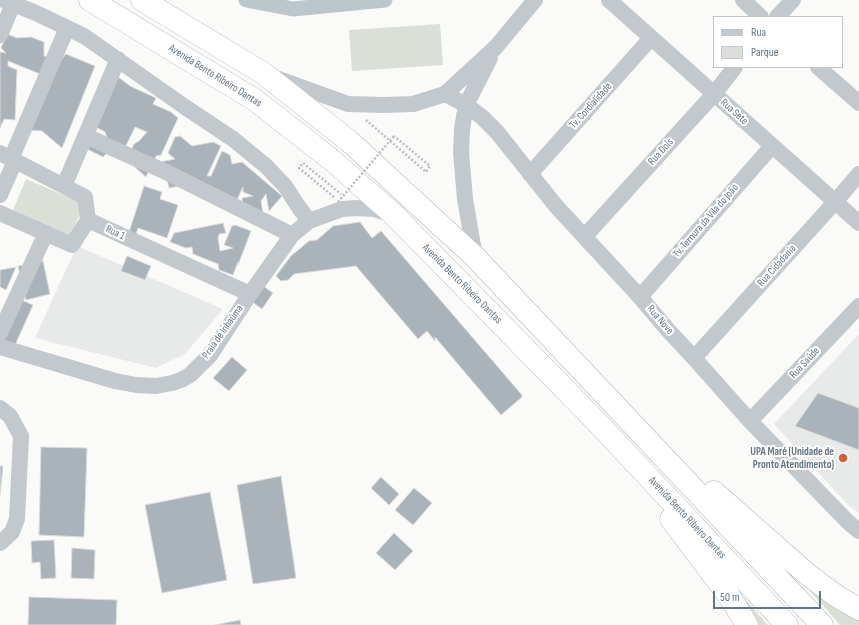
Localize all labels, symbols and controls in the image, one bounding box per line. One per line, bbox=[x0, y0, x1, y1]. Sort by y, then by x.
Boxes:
legend bbox=[713, 16, 843, 68]
text: Rua bbox=[751, 25, 766, 40]
street label: Avenida Bento Ribeiro Dantas bbox=[166, 42, 264, 110]
text: Parque bbox=[751, 45, 779, 60]
street label: Tv. Cordialidade bbox=[567, 80, 615, 132]
street label: Rua Sete bbox=[718, 96, 750, 128]
street label: Rua Dois bbox=[646, 136, 676, 168]
street label: Tv. Ternura da Vila do João bbox=[670, 182, 742, 260]
street label: Rua 1 bbox=[103, 223, 127, 243]
street label: Avenida Bento Ribeiro Dantas bbox=[419, 241, 505, 327]
street label: Rua Cidadania bbox=[755, 242, 799, 290]
street label: Praia de Inhaúma bbox=[200, 303, 246, 361]
street label: Rua Nove bbox=[644, 303, 676, 337]
street label: Rua Saúde bbox=[787, 345, 823, 381]
place label: UPA Maré (Unidade de Pronto Atendimento) bbox=[750, 445, 834, 471]
marker: UPA Maré (Unidade de Pronto Atendimento) bbox=[837, 452, 849, 464]
street label: Avenida Bento Ribeiro Dantas bbox=[646, 474, 728, 562]
scale bar bbox=[715, 583, 823, 609]
text: 50 m bbox=[720, 590, 740, 605]

